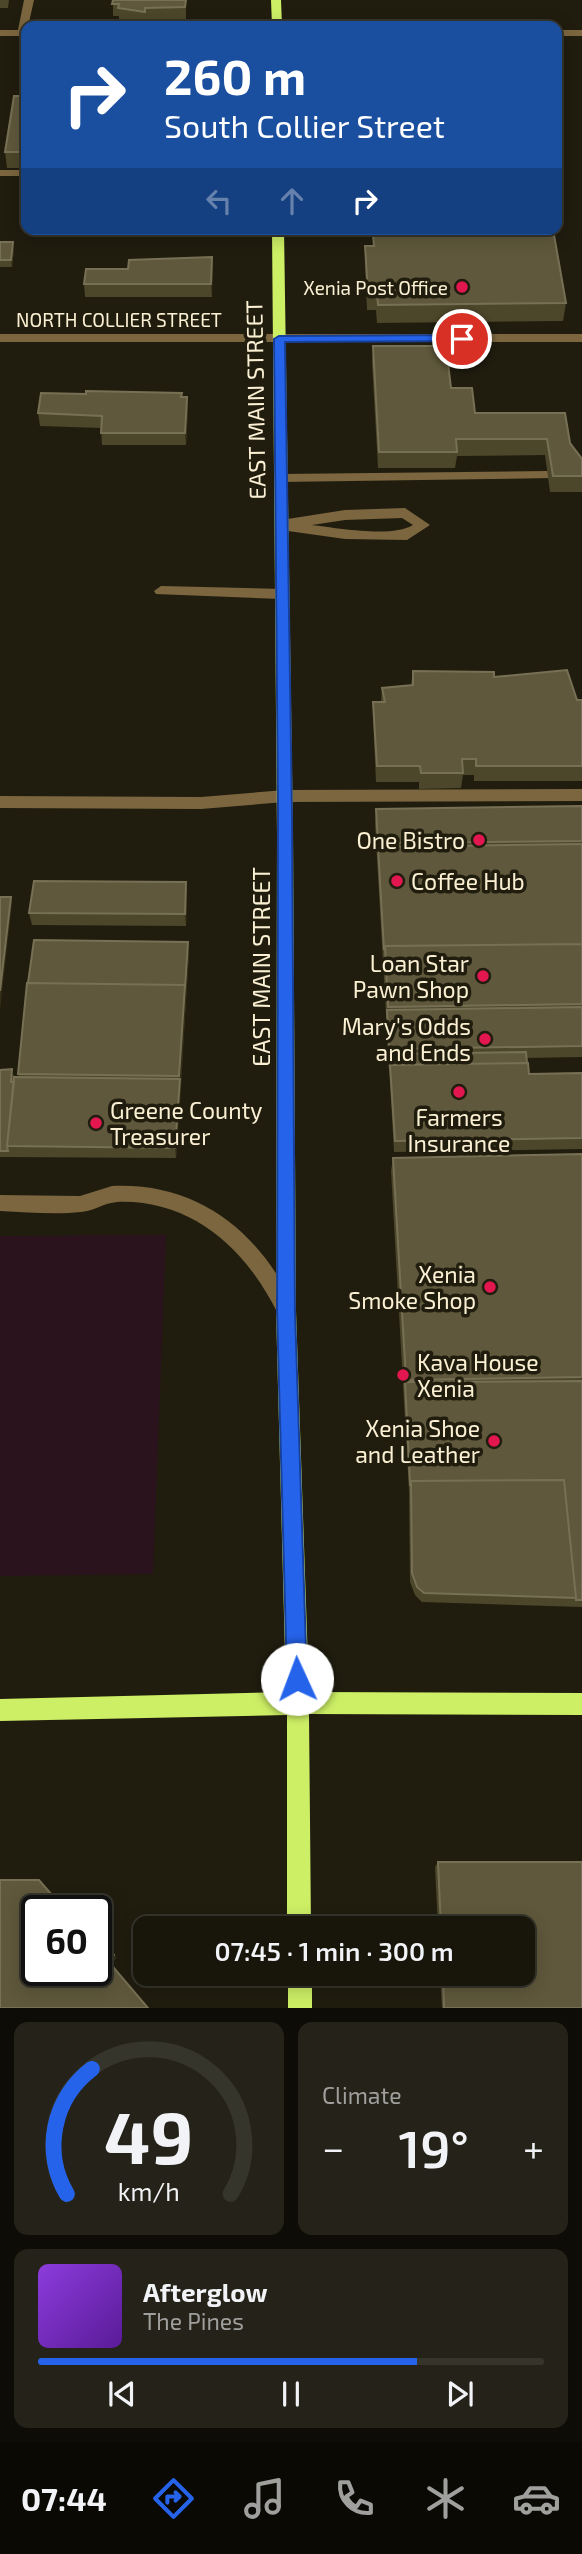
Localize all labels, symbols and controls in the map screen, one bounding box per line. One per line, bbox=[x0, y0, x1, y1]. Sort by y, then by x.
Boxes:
text: 260 m bbox=[164, 46, 306, 105]
icon: right bbox=[49, 49, 140, 140]
text: South Collier Street bbox=[164, 106, 445, 144]
icon: left bbox=[200, 182, 238, 220]
icon: ahead bbox=[273, 182, 311, 220]
icon: right bbox=[346, 182, 384, 220]
place label: Xenia Post Office bbox=[303, 276, 448, 299]
marker: Xenia Post Office bbox=[454, 279, 470, 295]
street label: EAST MAIN STREET bbox=[239, 300, 271, 500]
street label: NORTH COLLIER STREET bbox=[16, 308, 222, 331]
pin bbox=[432, 309, 492, 369]
icon: arrive bbox=[443, 320, 481, 358]
place label: One Bistro bbox=[356, 826, 465, 854]
marker: One Bistro bbox=[471, 832, 487, 848]
street label: EAST MAIN STREET bbox=[247, 867, 275, 1067]
place label: Coffee Hub bbox=[411, 867, 525, 895]
marker: Coffee Hub bbox=[389, 873, 405, 889]
place label: Loan Star Pawn Shop bbox=[353, 949, 469, 1003]
marker: Loan Star Pawn Shop bbox=[475, 968, 491, 984]
place label: Mary's Odds and Ends bbox=[342, 1012, 471, 1066]
marker: Mary's Odds and Ends bbox=[477, 1031, 493, 1047]
marker: Farmers Insurance bbox=[451, 1084, 467, 1100]
place label: Greene County Treasurer bbox=[110, 1096, 263, 1150]
place label: Farmers Insurance bbox=[408, 1103, 510, 1157]
marker: Greene County Treasurer bbox=[88, 1115, 104, 1131]
place label: Xenia Smoke Shop bbox=[348, 1260, 476, 1314]
marker: Xenia Smoke Shop bbox=[482, 1279, 498, 1295]
place label: Kava House Xenia bbox=[417, 1348, 539, 1402]
marker: Kava House Xenia bbox=[395, 1367, 411, 1383]
place label: Xenia Shoe and Leather bbox=[355, 1414, 480, 1468]
marker: Xenia Shoe and Leather bbox=[486, 1433, 502, 1449]
position arrow bbox=[260, 1642, 334, 1716]
speed limit sign: 60 bbox=[21, 1895, 112, 1986]
text: 07:45 · 1 min · 300 m bbox=[214, 1935, 454, 1966]
text: Climate bbox=[322, 2081, 402, 2109]
text: 49 bbox=[104, 2092, 194, 2180]
text: 19° bbox=[398, 2116, 469, 2178]
text: − bbox=[322, 2124, 344, 2170]
text: + bbox=[523, 2124, 544, 2170]
text: km/h bbox=[118, 2176, 180, 2206]
text: Afterglow bbox=[143, 2276, 268, 2307]
text: The Pines bbox=[143, 2307, 244, 2335]
icon: previous bbox=[103, 2375, 141, 2413]
icon: pause bbox=[272, 2375, 310, 2413]
icon: next bbox=[441, 2375, 479, 2413]
icon: directions bbox=[149, 2474, 198, 2523]
icon: music bbox=[240, 2474, 289, 2523]
icon: phone bbox=[330, 2474, 379, 2523]
icon: climate bbox=[421, 2474, 470, 2523]
icon: car bbox=[512, 2474, 561, 2523]
text: 07:44 bbox=[21, 2479, 107, 2517]

